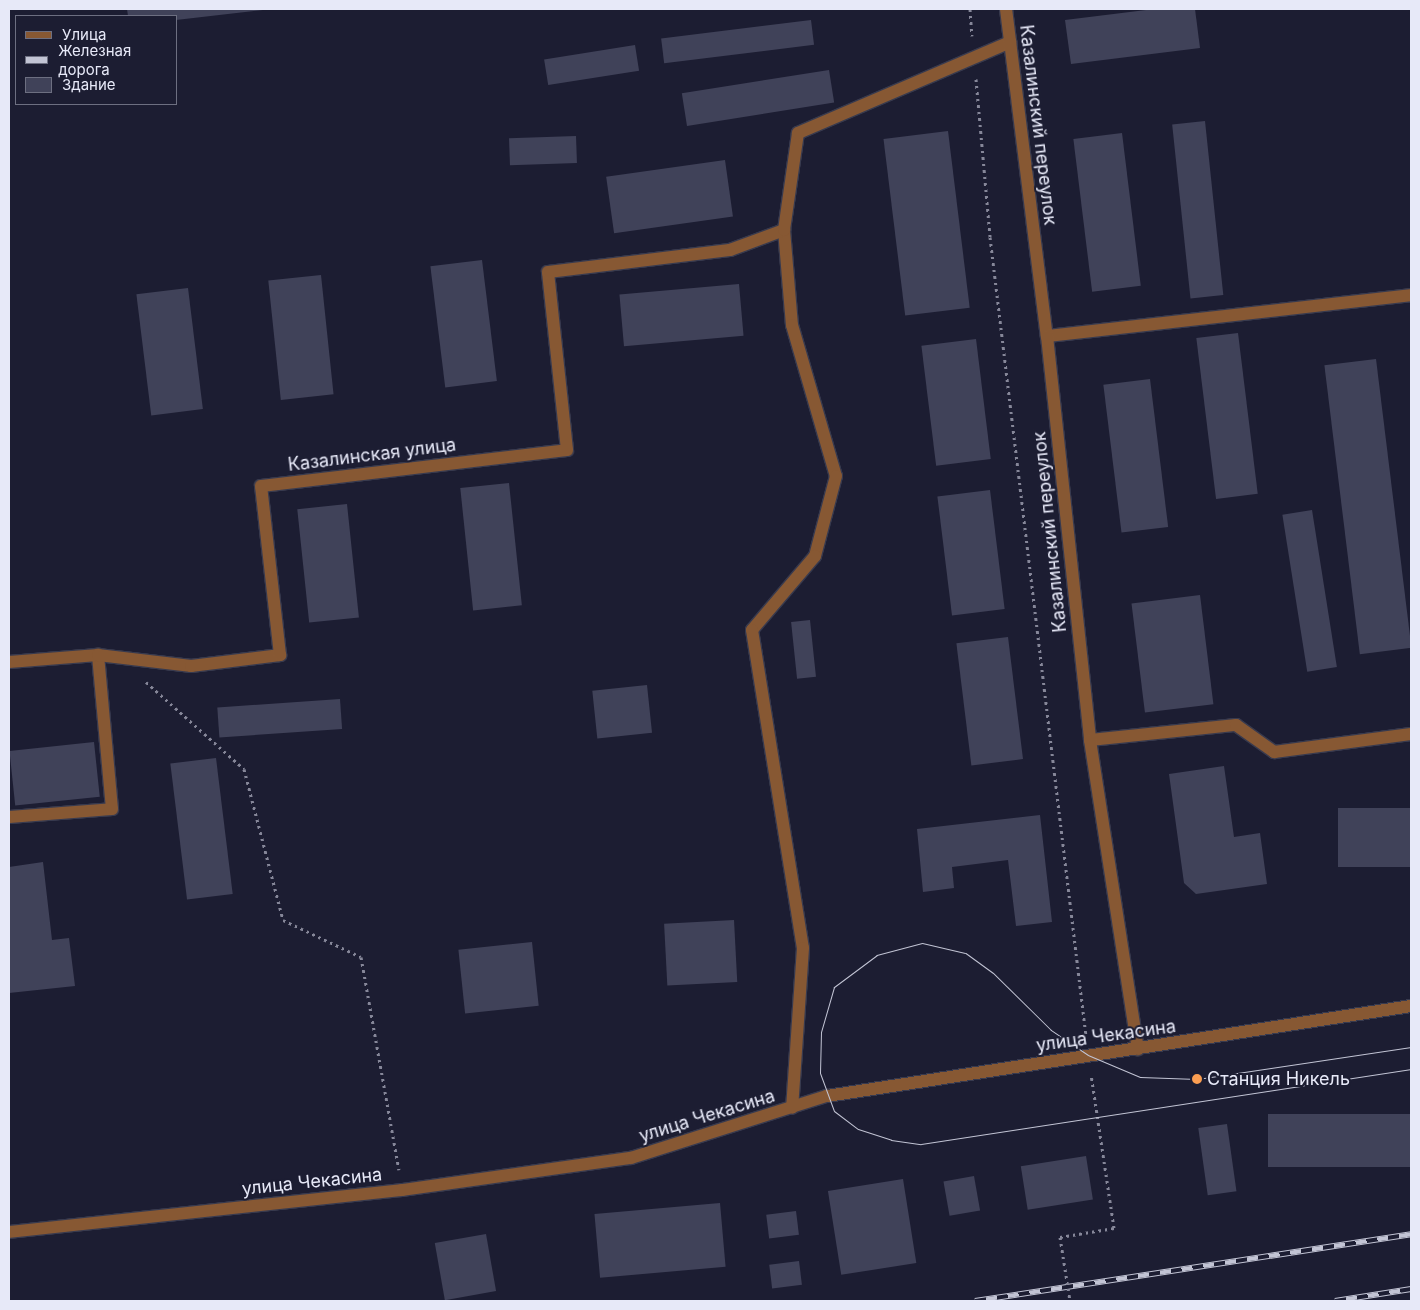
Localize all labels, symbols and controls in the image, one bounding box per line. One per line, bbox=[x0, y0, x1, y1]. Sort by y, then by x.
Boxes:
legend bbox=[15, 15, 178, 105]
street label: Казалинский переулок bbox=[1015, 24, 1061, 226]
text: Улица bbox=[62, 25, 106, 44]
text: Железная дорога bbox=[58, 41, 131, 79]
text: Здание bbox=[62, 75, 116, 94]
street label: Казалинский переулок bbox=[1029, 431, 1071, 633]
street label: Казалинская улица bbox=[287, 434, 457, 476]
street label: улица Чекасина bbox=[1035, 1016, 1177, 1056]
place label: Станция Никель bbox=[1207, 1068, 1350, 1090]
marker: Станция Никель bbox=[1191, 1073, 1203, 1085]
street label: улица Чекасина bbox=[636, 1085, 778, 1147]
street label: улица Чекасина bbox=[241, 1164, 383, 1200]

